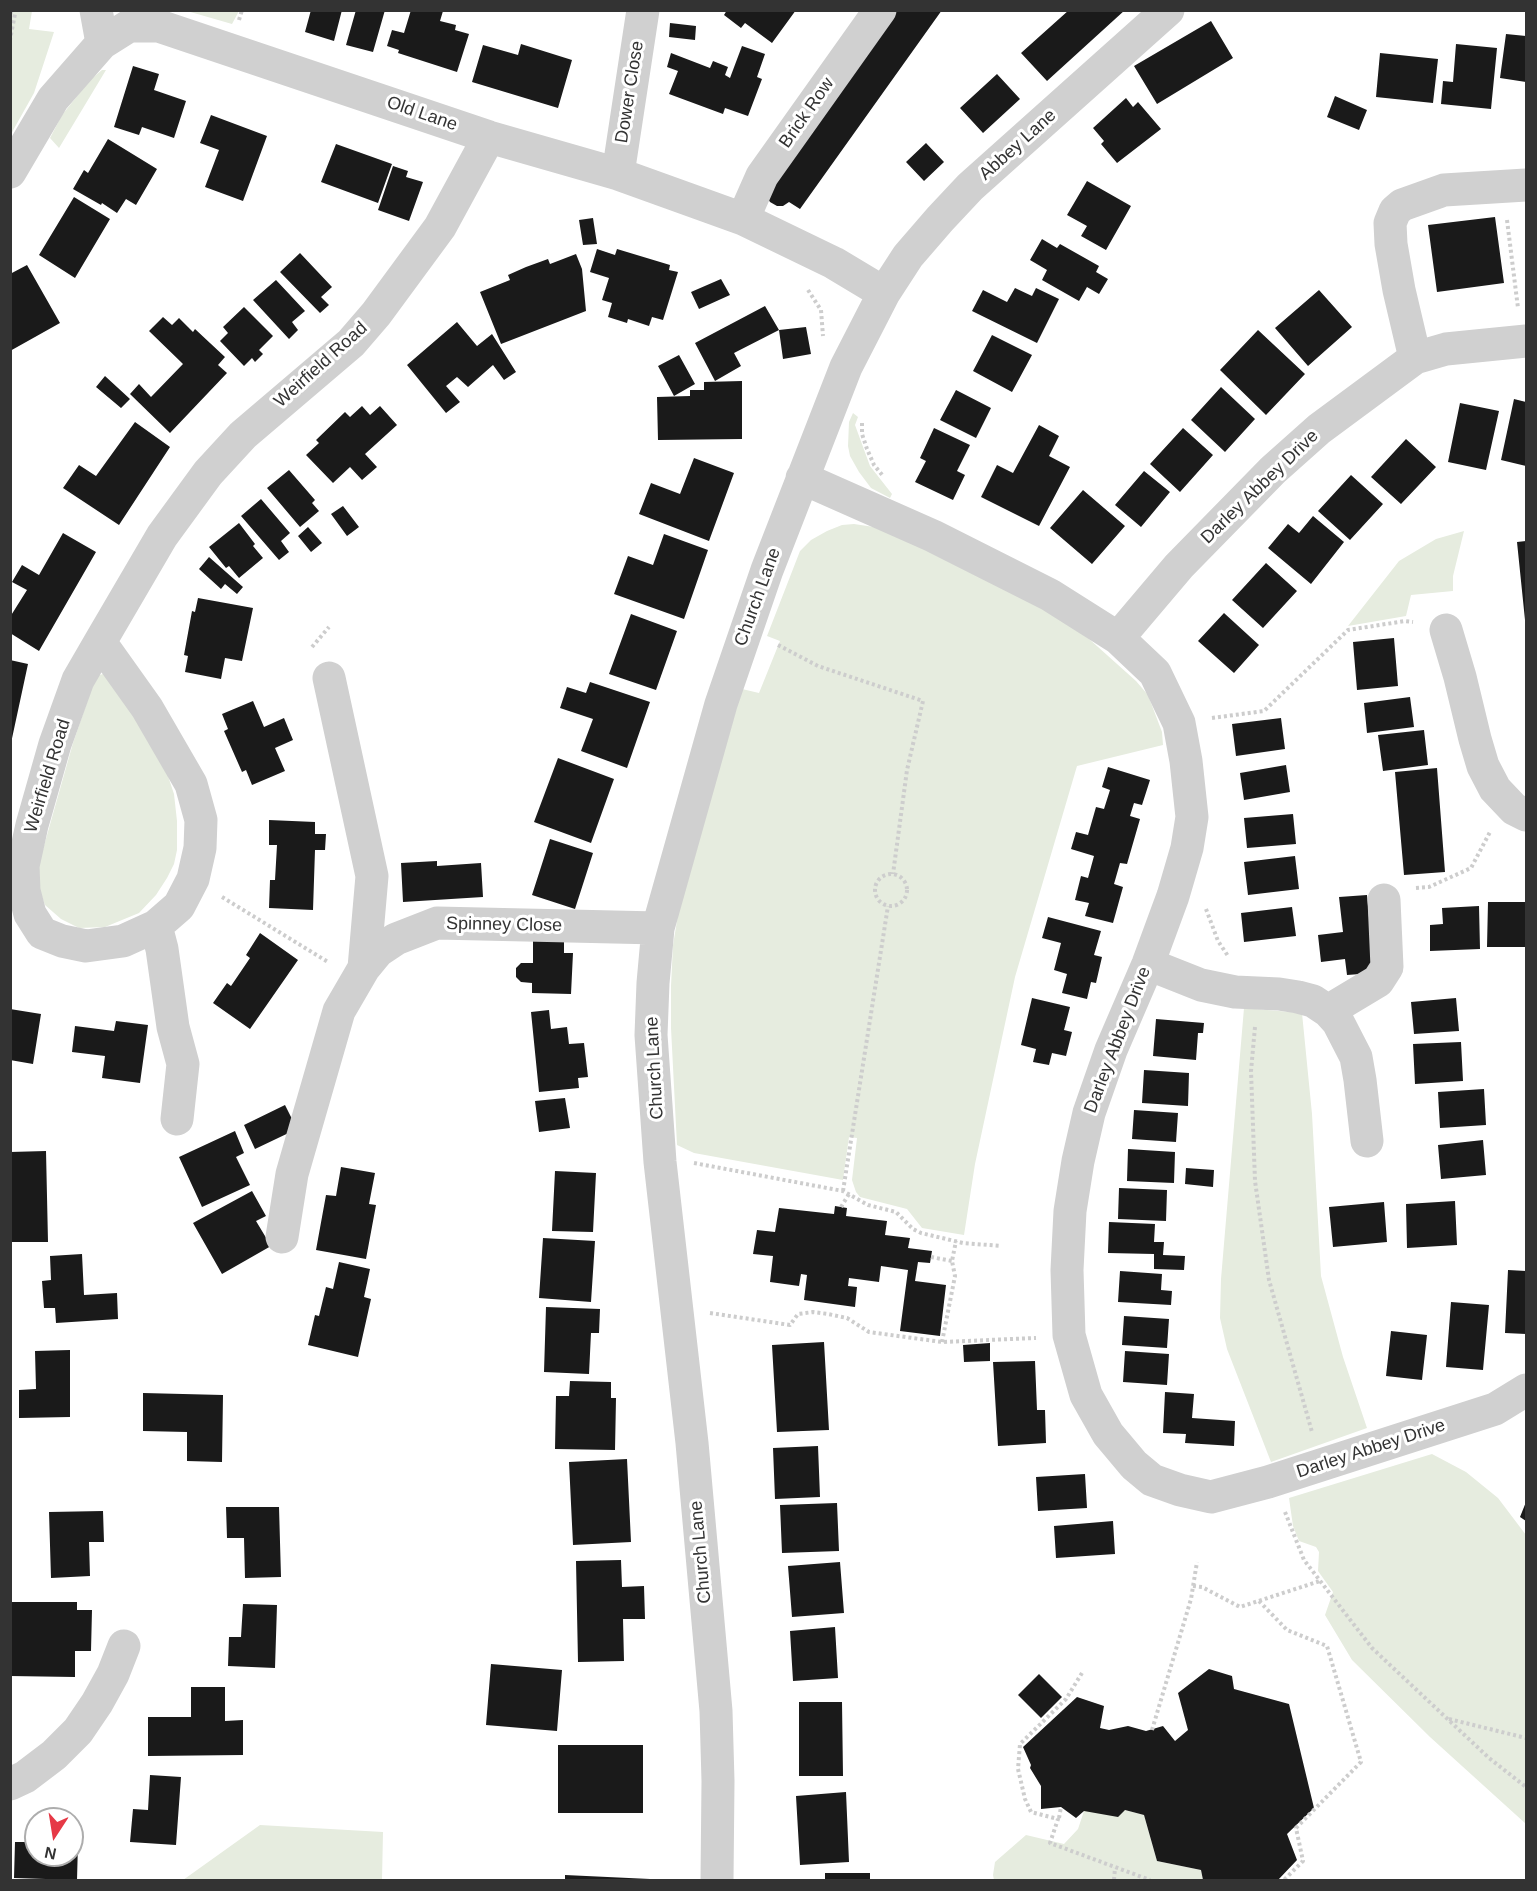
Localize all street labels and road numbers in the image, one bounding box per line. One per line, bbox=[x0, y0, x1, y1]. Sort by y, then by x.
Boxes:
street label: Dower Close bbox=[611, 39, 649, 145]
street label: Brick Row bbox=[775, 74, 839, 152]
street label: Old Lane bbox=[384, 92, 460, 136]
street label: Abbey Lane bbox=[975, 105, 1061, 185]
street label: Weirfield Road bbox=[270, 318, 372, 412]
street label: Darley Abbey Drive bbox=[1197, 425, 1323, 549]
street label: Church Lane bbox=[730, 545, 786, 649]
street label: Weirfield Road bbox=[20, 717, 76, 835]
street label: Spinney Close bbox=[446, 913, 562, 937]
street label: Darley Abbey Drive bbox=[1080, 964, 1156, 1116]
street label: Church Lane bbox=[642, 1016, 668, 1120]
street label: Darley Abbey Drive bbox=[1294, 1415, 1448, 1483]
street label: Church Lane bbox=[686, 1500, 716, 1604]

